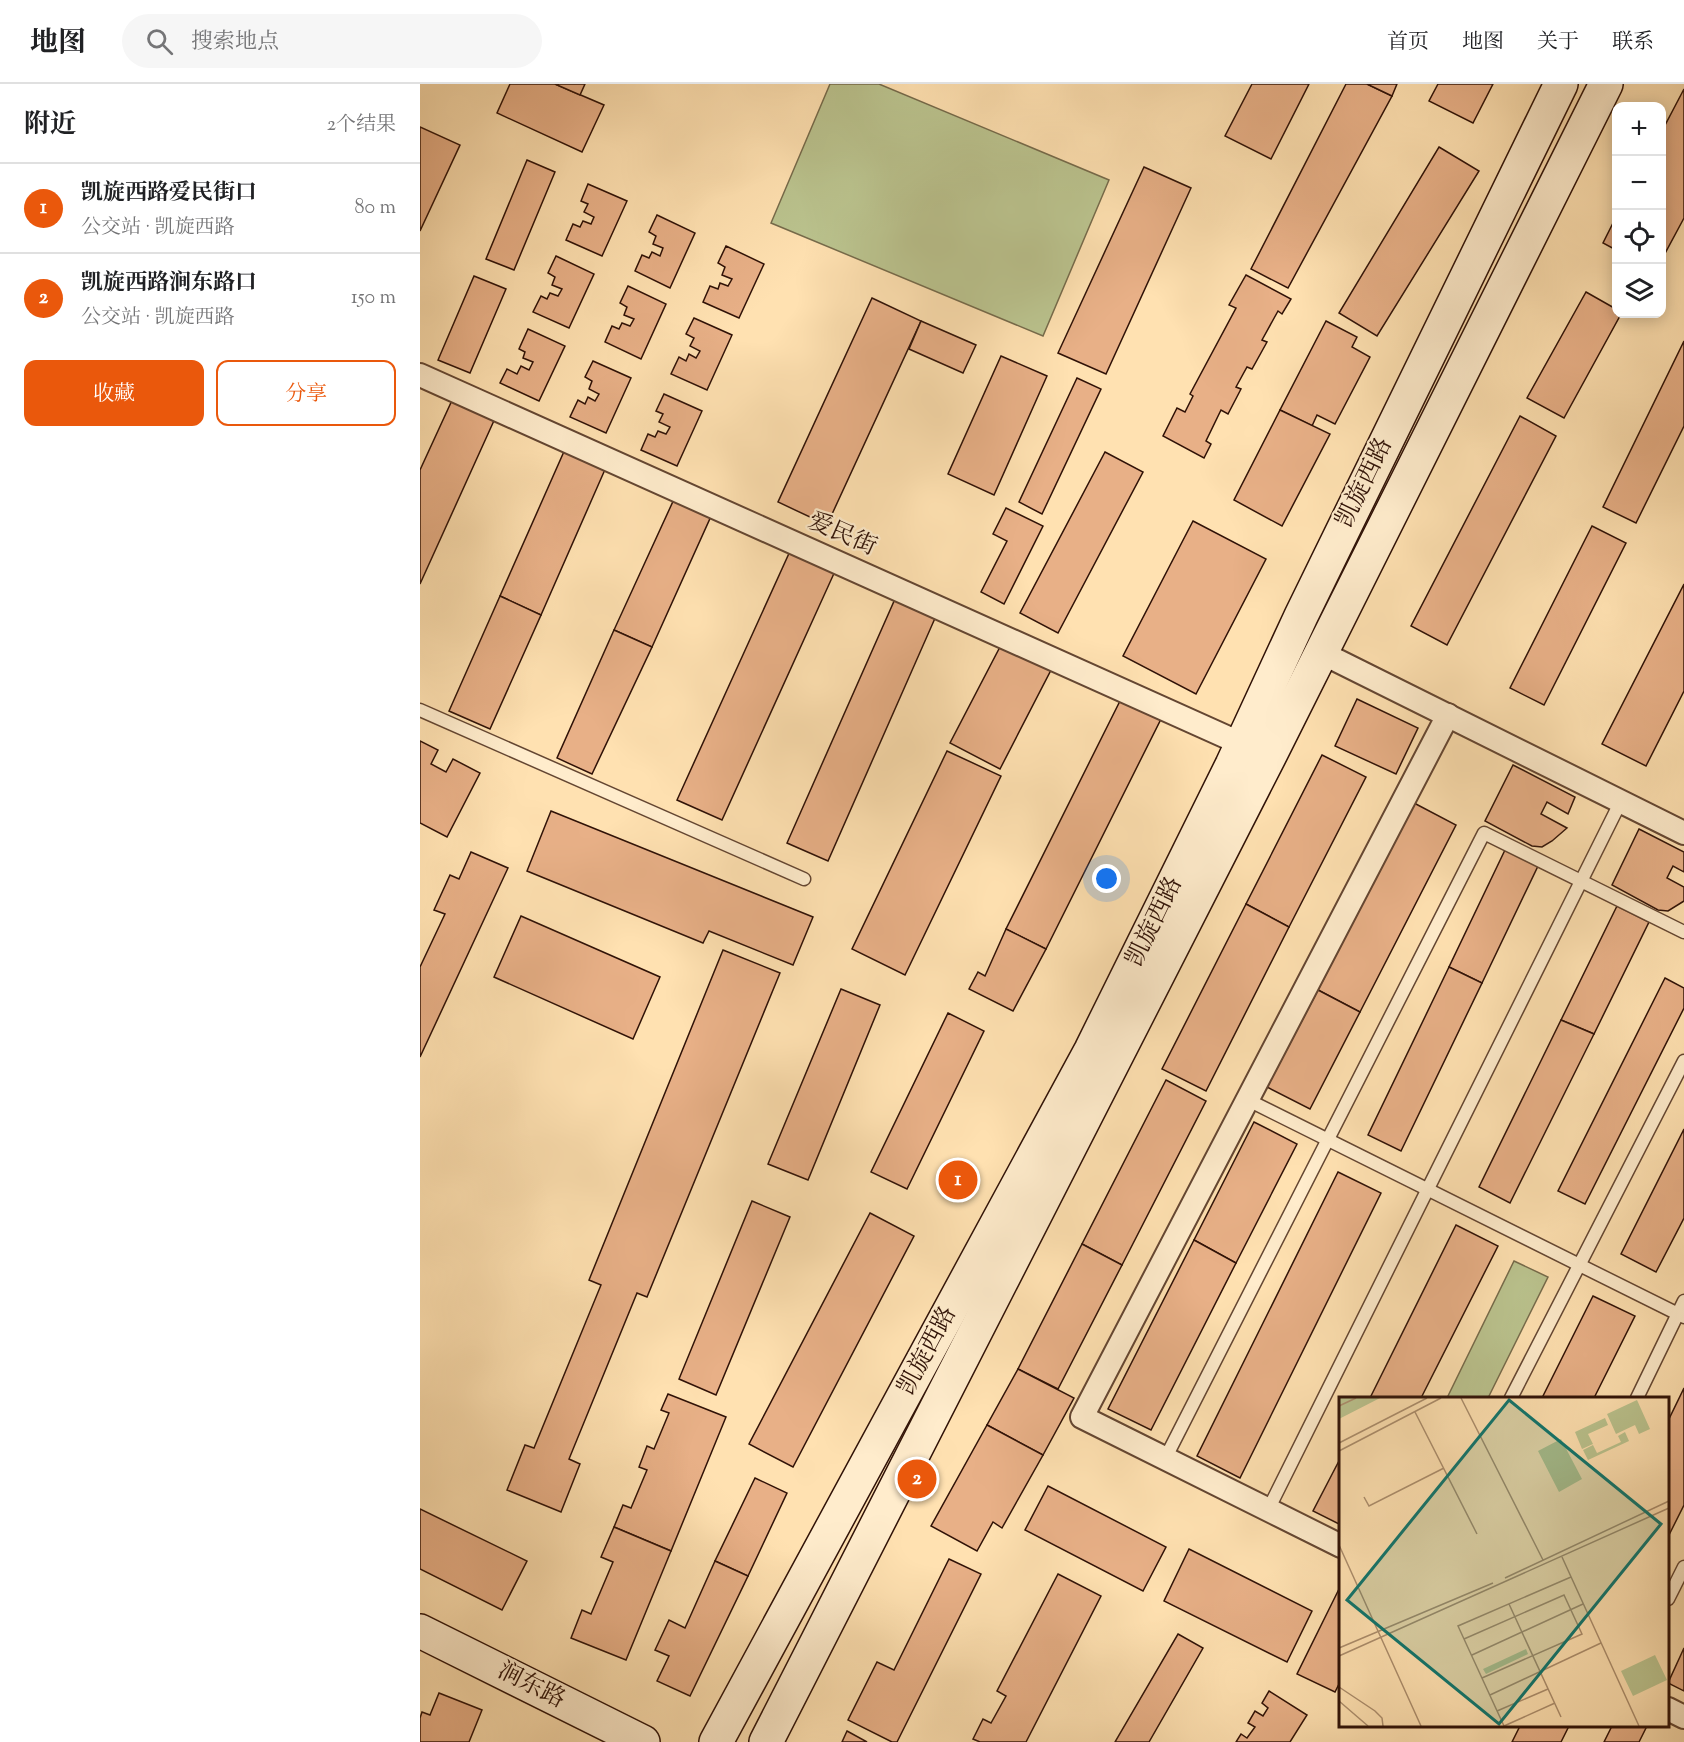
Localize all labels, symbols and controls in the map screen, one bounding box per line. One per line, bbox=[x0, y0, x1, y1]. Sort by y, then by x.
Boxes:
search box bbox=[122, 14, 542, 68]
text: 地图 bbox=[30, 24, 86, 64]
icon: search bbox=[143, 25, 176, 58]
text: 搜索地点 bbox=[191, 27, 279, 59]
text: 首页 bbox=[1387, 28, 1429, 58]
text: 地图 bbox=[1462, 28, 1504, 58]
text: 关于 bbox=[1537, 28, 1579, 58]
text: 联系 bbox=[1612, 28, 1654, 58]
map controls bbox=[1612, 102, 1666, 318]
button: + bbox=[1612, 102, 1666, 156]
text: 附近 bbox=[24, 107, 76, 144]
text: 2个结果 bbox=[327, 111, 396, 140]
button: − bbox=[1612, 156, 1666, 210]
text: 凯旋西路爱民街口 bbox=[81, 178, 257, 210]
text: 1 bbox=[40, 194, 47, 223]
text: 80 m bbox=[355, 194, 396, 223]
button: locate bbox=[1612, 210, 1666, 264]
text: 公交站 · 凯旋西路 bbox=[81, 214, 235, 243]
button: layers bbox=[1612, 264, 1666, 318]
text: 凯旋西路涧东路口 bbox=[81, 268, 257, 300]
text: 2 bbox=[39, 284, 48, 313]
text: 150 m bbox=[351, 284, 396, 313]
text: 公交站 · 凯旋西路 bbox=[81, 304, 235, 333]
button: 收藏 bbox=[24, 360, 204, 426]
button: 分享 bbox=[216, 360, 396, 426]
street label: 凯旋西路 bbox=[1329, 432, 1401, 534]
street label: 爱民街 bbox=[802, 505, 882, 565]
your location bbox=[1092, 864, 1121, 893]
street label: 凯旋西路 bbox=[1119, 871, 1191, 973]
pin: 1 bbox=[938, 1158, 978, 1202]
street label: 凯旋西路 bbox=[890, 1301, 966, 1401]
inset map bbox=[1339, 1397, 1669, 1727]
pin: 2 bbox=[898, 1456, 936, 1502]
street label: 涧东路 bbox=[491, 1655, 571, 1717]

